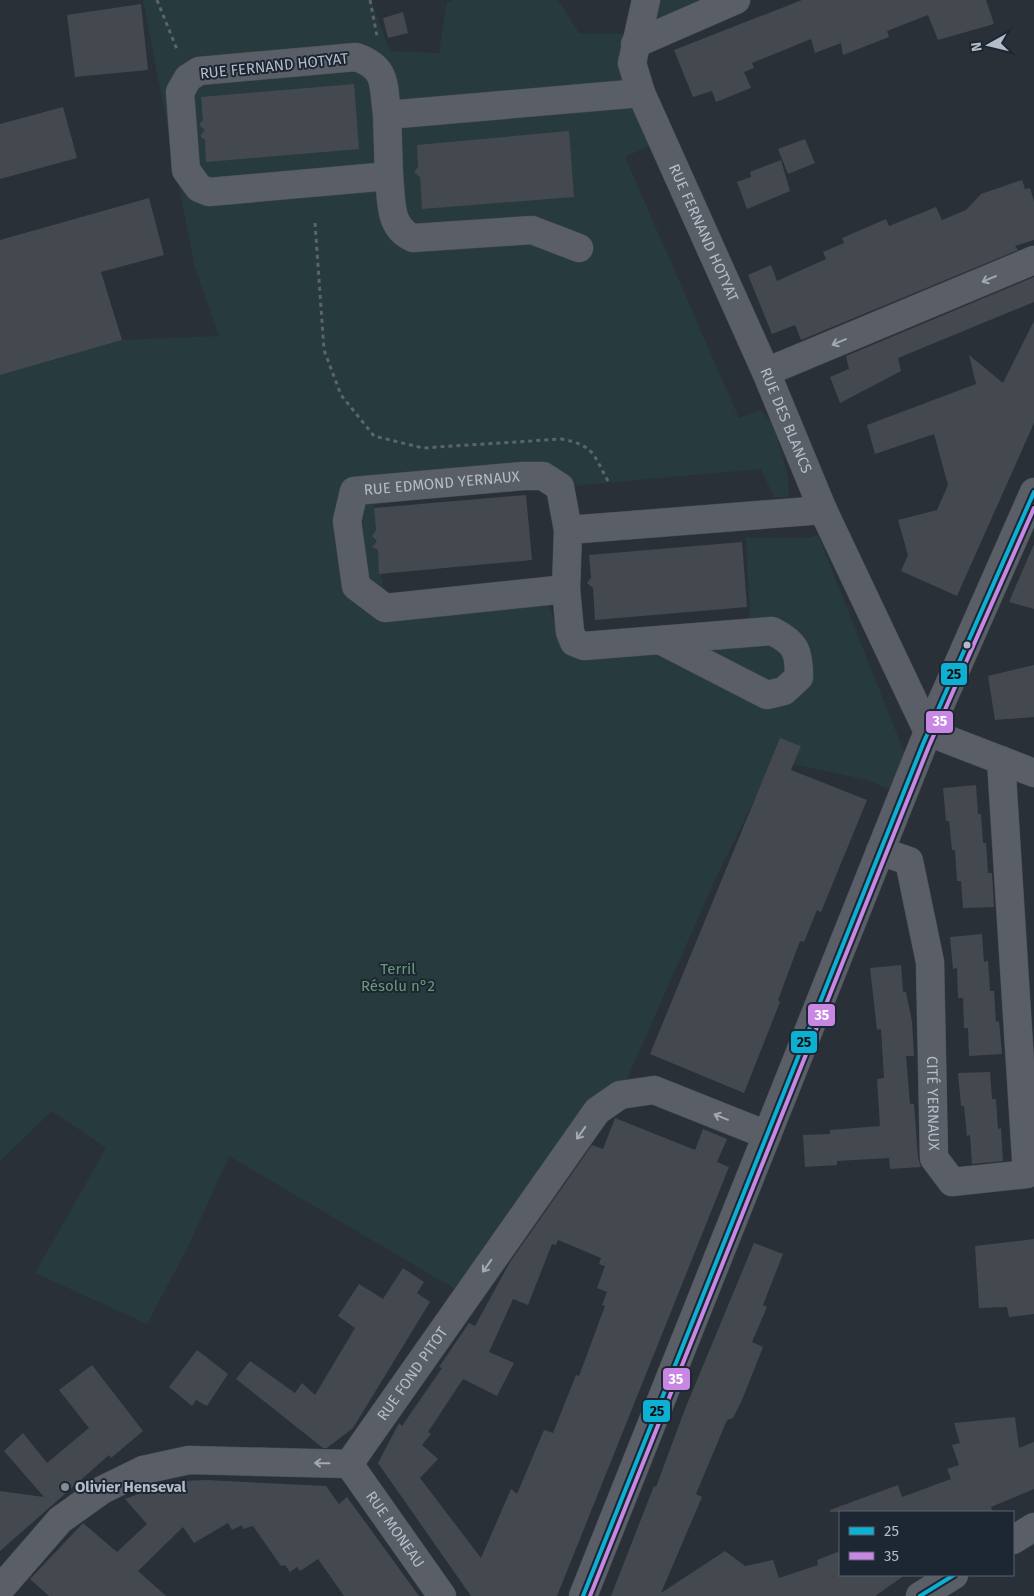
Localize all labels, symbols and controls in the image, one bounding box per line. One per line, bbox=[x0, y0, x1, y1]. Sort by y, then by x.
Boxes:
north arrow bbox=[964, 20, 1014, 70]
text: N bbox=[968, 41, 986, 53]
street label: RUE FERNAND HOTYAT bbox=[199, 49, 349, 83]
street label: RUE FERNAND HOTYAT bbox=[665, 161, 742, 305]
one-way arrow bbox=[982, 274, 997, 284]
one-way arrow bbox=[832, 337, 847, 347]
street label: RUE DES BLANCS bbox=[756, 365, 816, 476]
street label: RUE EDMOND YERNAUX bbox=[363, 467, 521, 499]
unlabelled marker bbox=[962, 640, 972, 650]
line badge: 25 bbox=[940, 662, 968, 686]
text: 25 bbox=[947, 666, 962, 683]
line badge: 35 bbox=[925, 710, 954, 734]
text: 35 bbox=[932, 713, 948, 730]
park label: Terril Résolu n°2 bbox=[361, 960, 435, 995]
line badge: 35 bbox=[807, 1003, 836, 1027]
text: 35 bbox=[814, 1007, 830, 1024]
line badge: 25 bbox=[790, 1030, 818, 1054]
text: 25 bbox=[797, 1034, 812, 1051]
street label: CITÉ YERNAUX bbox=[923, 1056, 943, 1152]
one-way arrow bbox=[714, 1112, 730, 1121]
one-way arrow bbox=[576, 1126, 586, 1140]
one-way arrow bbox=[482, 1259, 493, 1272]
street label: RUE FOND PITOT bbox=[373, 1323, 452, 1424]
line badge: 35 bbox=[662, 1367, 691, 1391]
text: 35 bbox=[668, 1371, 684, 1388]
line badge: 25 bbox=[642, 1399, 671, 1423]
text: 25 bbox=[650, 1403, 665, 1420]
one-way arrow bbox=[315, 1458, 331, 1468]
place label: Olivier Henseval bbox=[75, 1478, 187, 1496]
marker: Olivier Henseval bbox=[59, 1481, 71, 1493]
street label: RUE MONEAU bbox=[362, 1488, 428, 1571]
legend bbox=[839, 1511, 1014, 1576]
text: 25 bbox=[884, 1522, 899, 1540]
text: 35 bbox=[884, 1547, 899, 1565]

